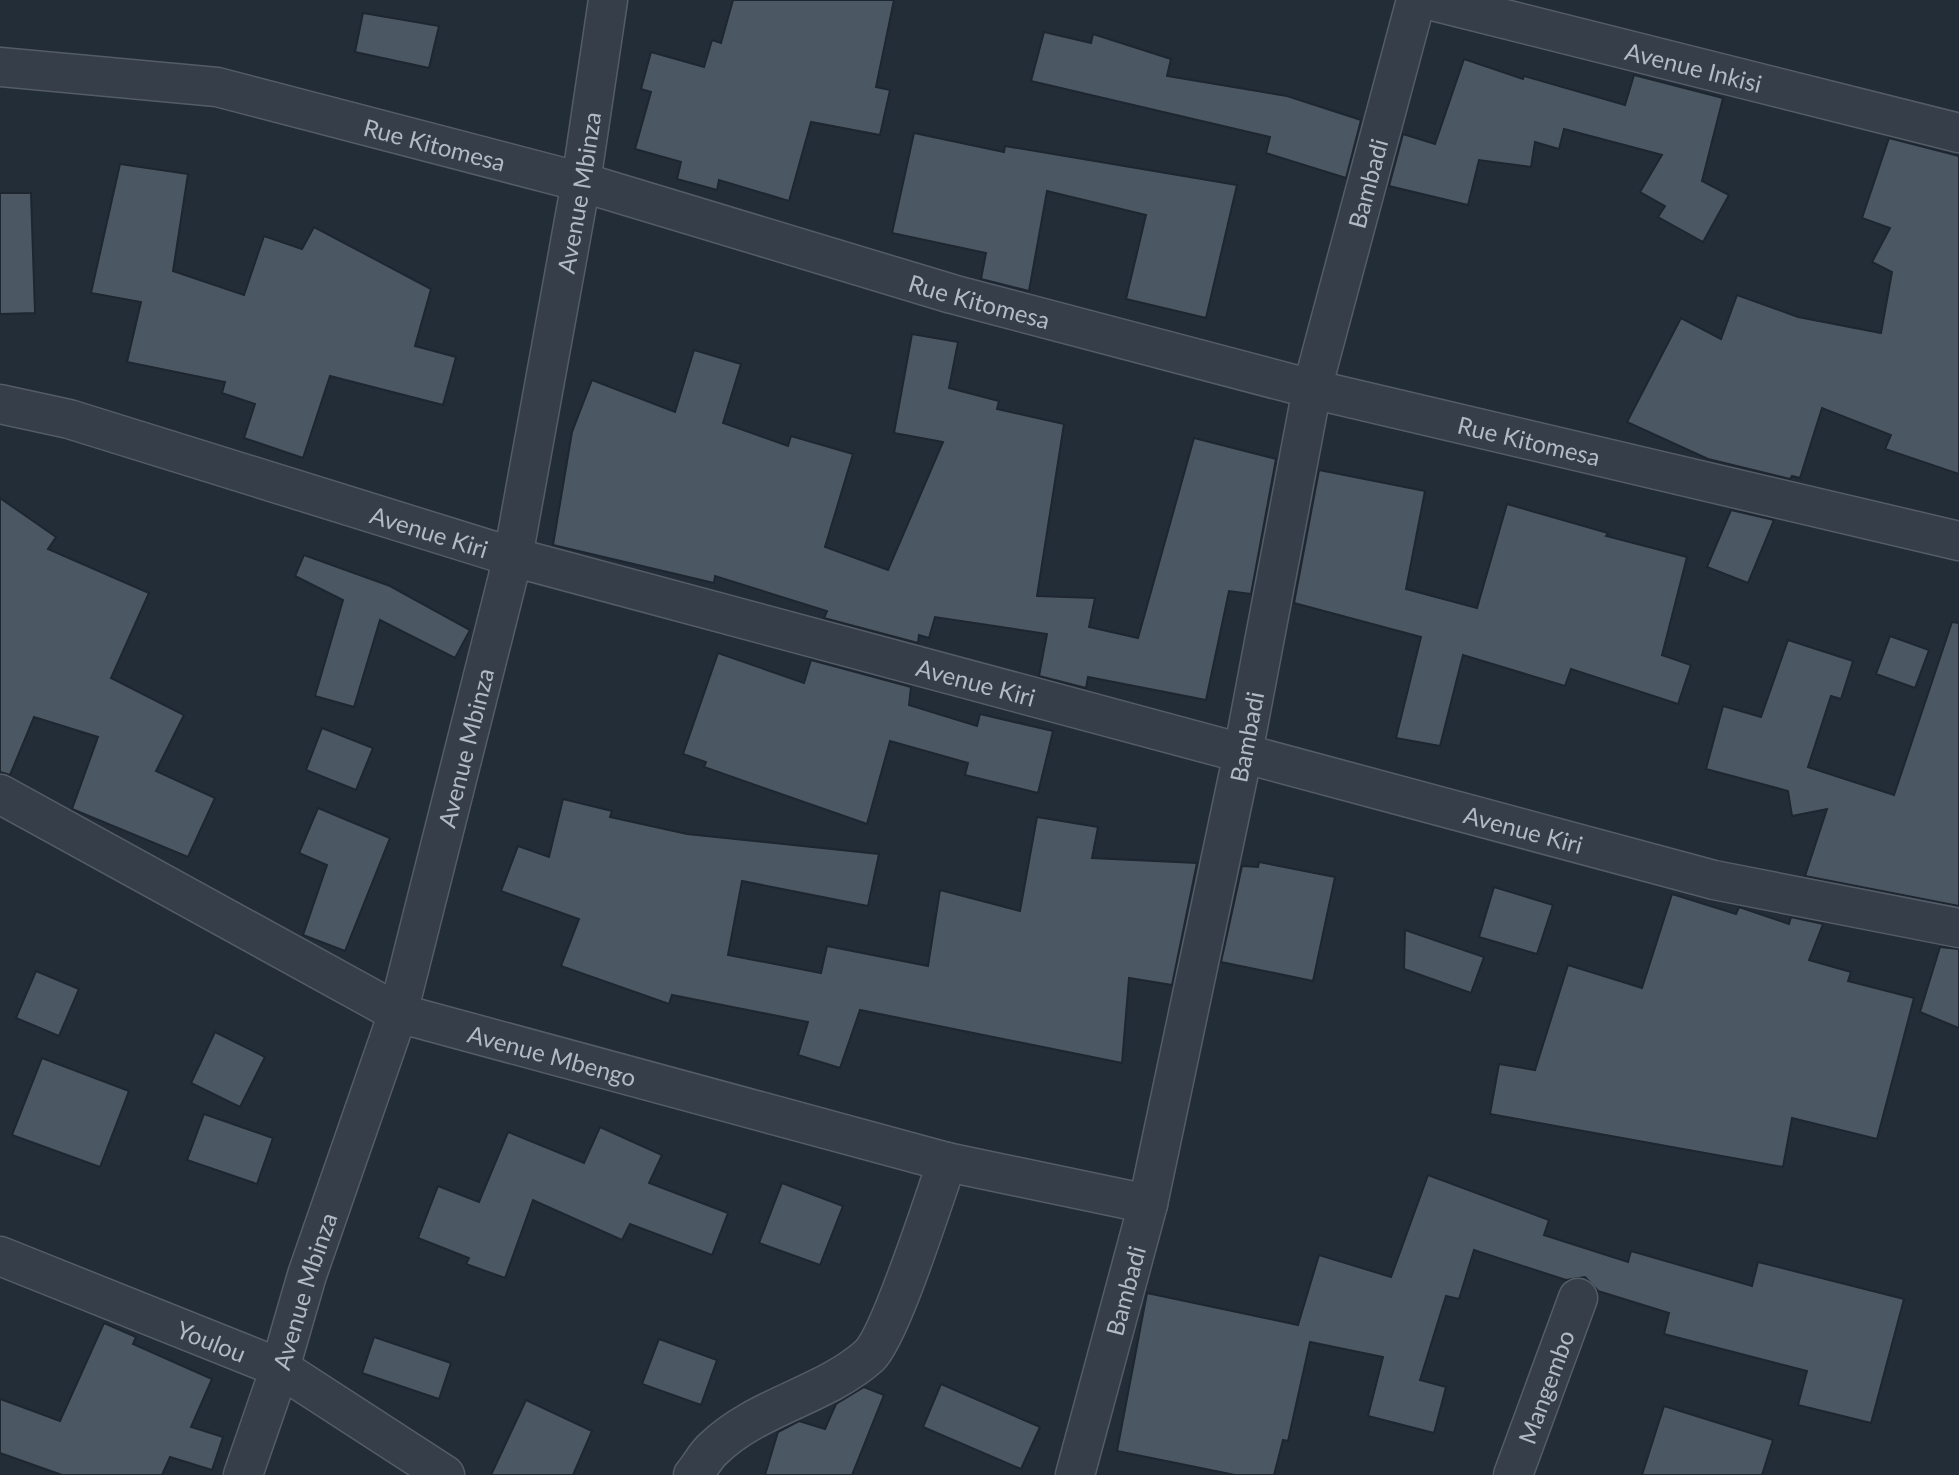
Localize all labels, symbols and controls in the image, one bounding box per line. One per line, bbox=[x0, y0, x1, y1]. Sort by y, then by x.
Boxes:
street label: Avenue Inkisi bbox=[1622, 35, 1765, 98]
street label: Avenue Mbinza bbox=[550, 110, 606, 276]
street label: Rue Kitomesa bbox=[361, 111, 509, 176]
street label: Bambadi bbox=[1341, 135, 1393, 231]
street label: Rue Kitomesa bbox=[905, 267, 1053, 334]
street label: Rue Kitomesa bbox=[1455, 409, 1603, 471]
street label: Avenue Kiri bbox=[367, 499, 492, 563]
street label: Avenue Kiri bbox=[913, 652, 1039, 711]
street label: Avenue Mbinza bbox=[431, 665, 499, 830]
street label: Bambadi bbox=[1223, 689, 1269, 785]
street label: Avenue Kiri bbox=[1461, 799, 1586, 859]
street label: Avenue Mbengo bbox=[465, 1018, 640, 1092]
street label: Avenue Mbinza bbox=[266, 1208, 342, 1373]
street label: Bambadi bbox=[1099, 1243, 1151, 1339]
street label: Youlou bbox=[173, 1314, 251, 1368]
street label: Mangembo bbox=[1511, 1326, 1580, 1448]

